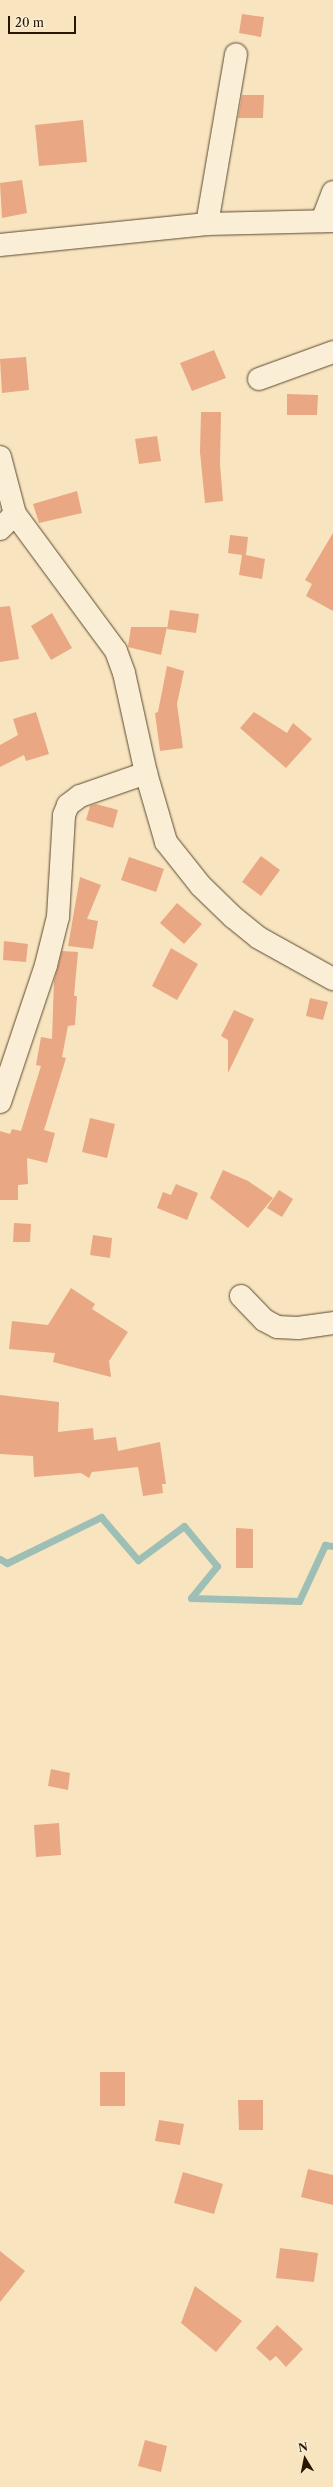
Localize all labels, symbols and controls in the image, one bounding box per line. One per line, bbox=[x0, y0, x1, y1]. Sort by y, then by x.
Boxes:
scale bar bbox=[10, 8, 78, 34]
text: 20 m bbox=[15, 15, 44, 30]
north arrow bbox=[285, 2439, 325, 2479]
text: N bbox=[297, 2439, 309, 2455]

